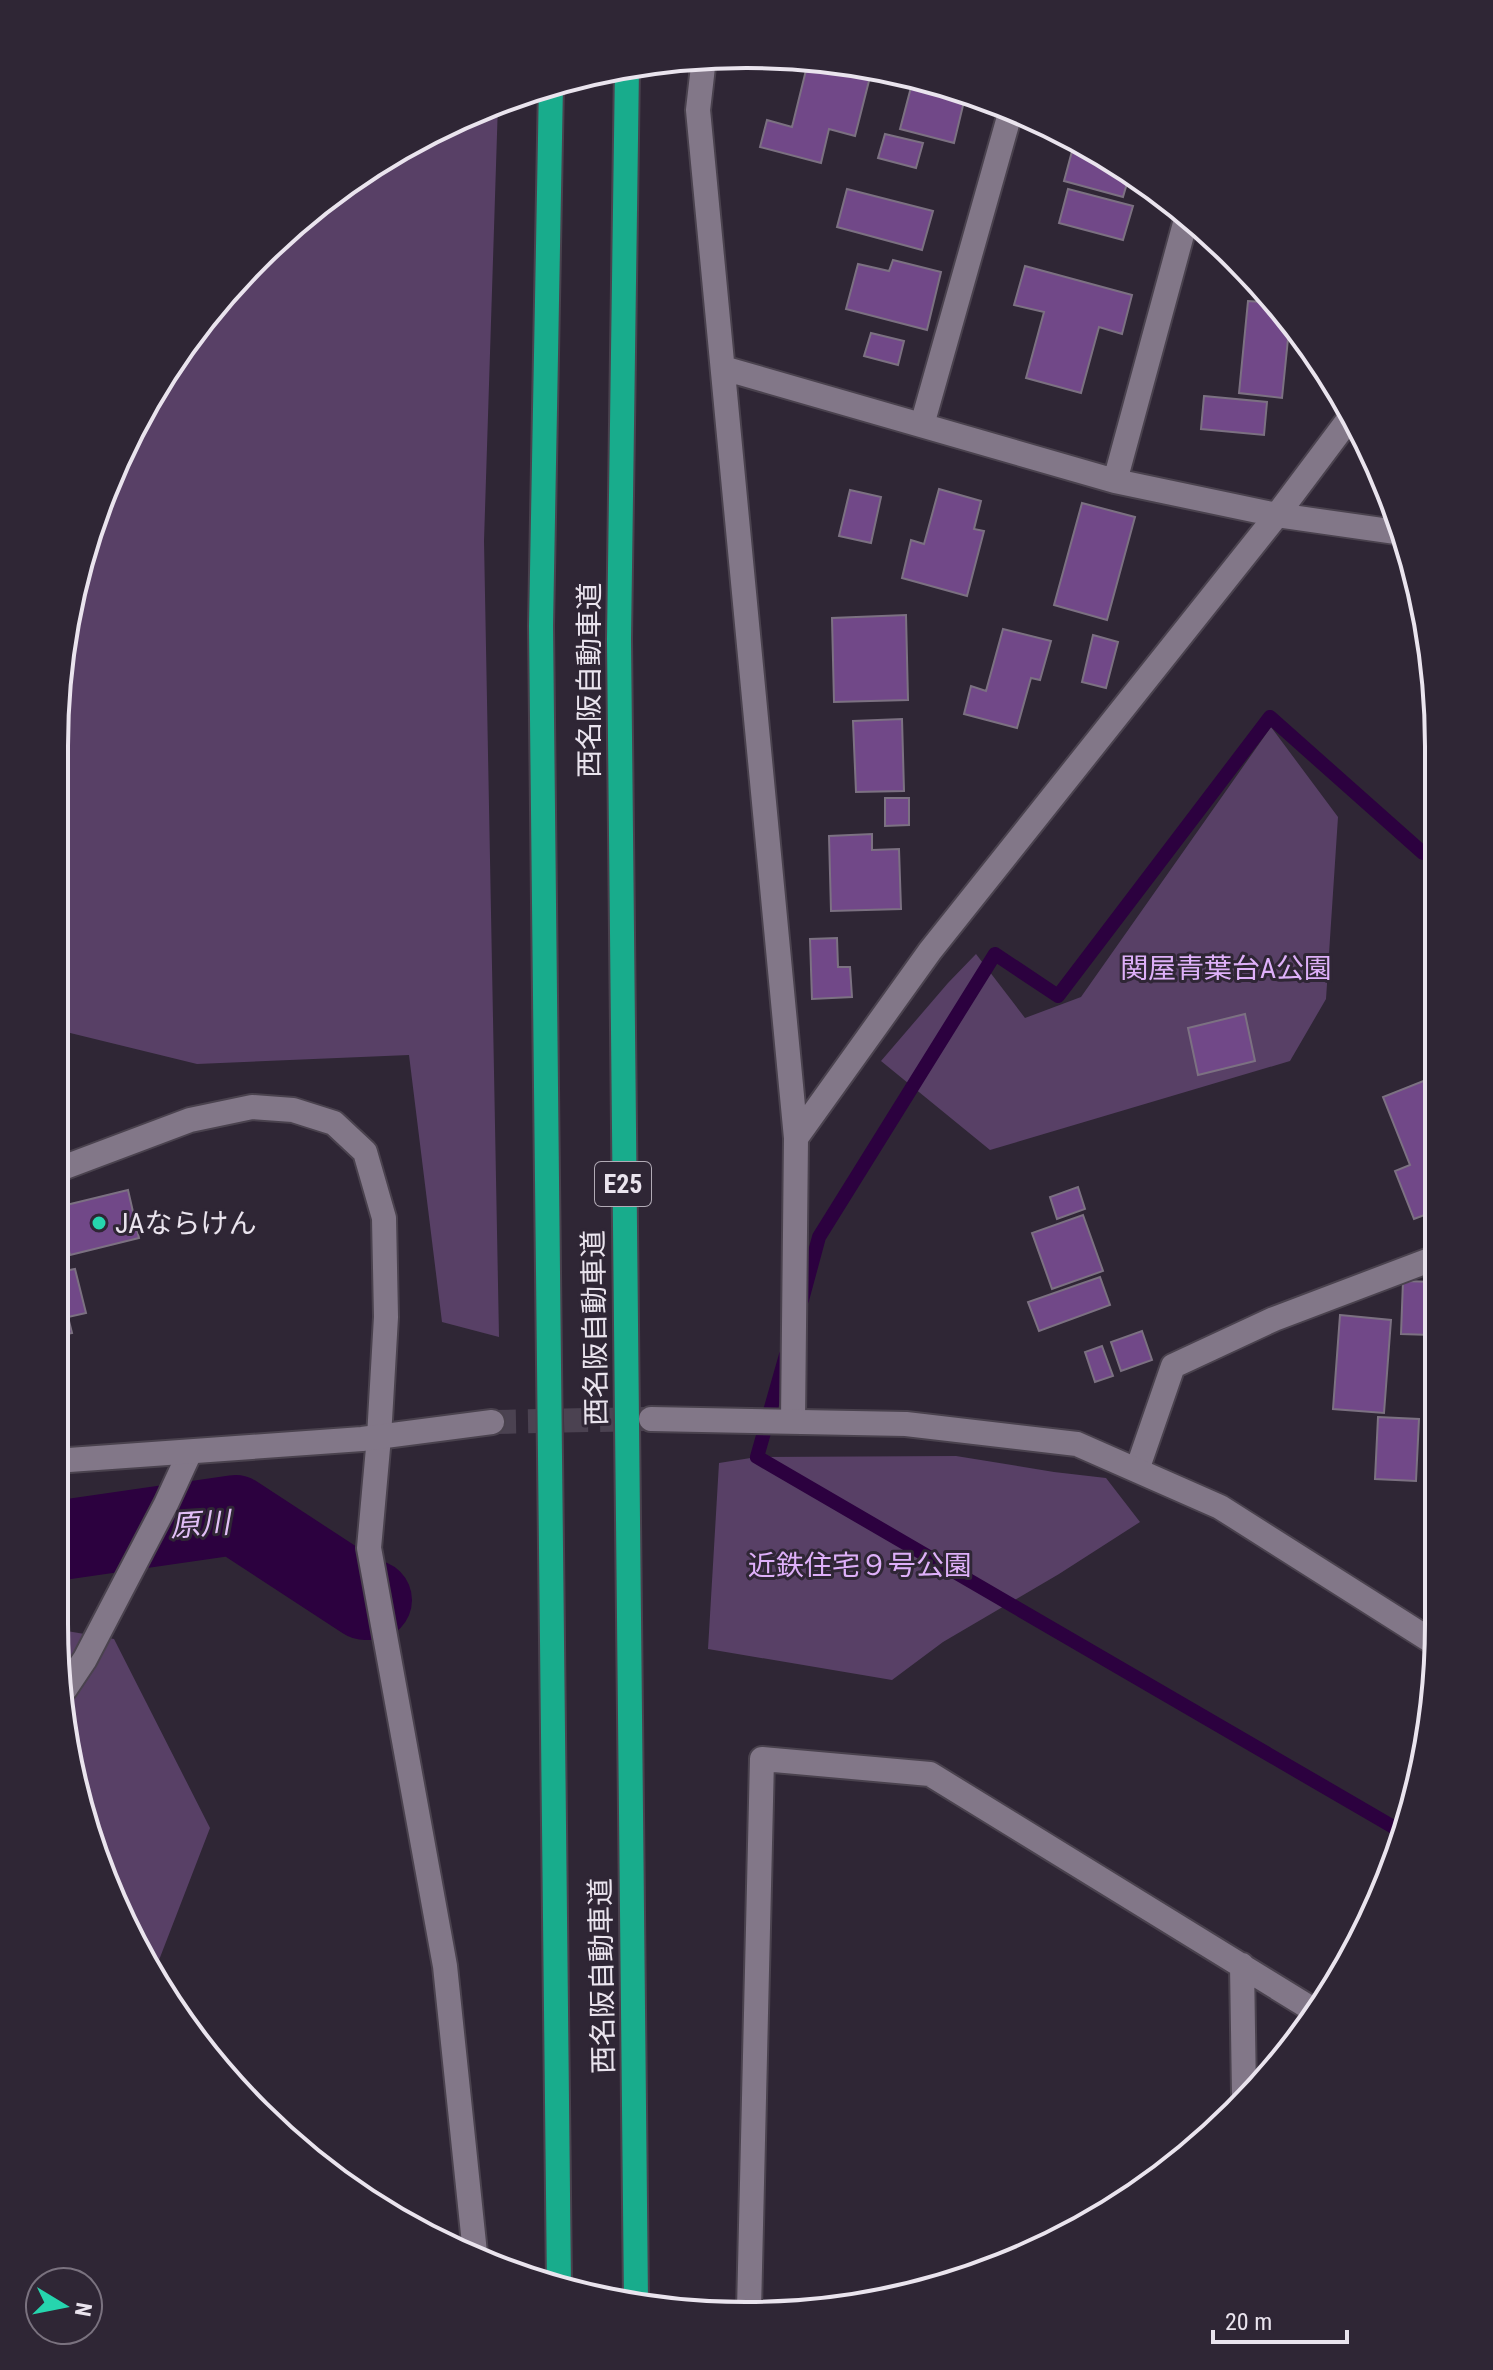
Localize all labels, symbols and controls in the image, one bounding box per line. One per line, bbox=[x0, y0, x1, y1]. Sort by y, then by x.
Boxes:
street label: 西名阪自動車道 bbox=[573, 582, 606, 778]
park label: 関屋青葉台A公園 bbox=[1120, 952, 1332, 985]
road number: E25 bbox=[595, 1162, 651, 1206]
place label: JAならけん bbox=[115, 1207, 256, 1240]
marker: JAならけん bbox=[90, 1214, 108, 1232]
street label: 西名阪自動車道 bbox=[577, 1230, 613, 1426]
water label: 原川 bbox=[169, 1504, 234, 1544]
park label: 近鉄住宅９号公園 bbox=[748, 1549, 972, 1582]
street label: 西名阪自動車道 bbox=[584, 1878, 620, 2074]
north arrow bbox=[24, 2266, 104, 2346]
scale bar bbox=[1213, 2294, 1347, 2344]
text: N bbox=[70, 2301, 97, 2318]
text: 20 m bbox=[1225, 2308, 1272, 2336]

